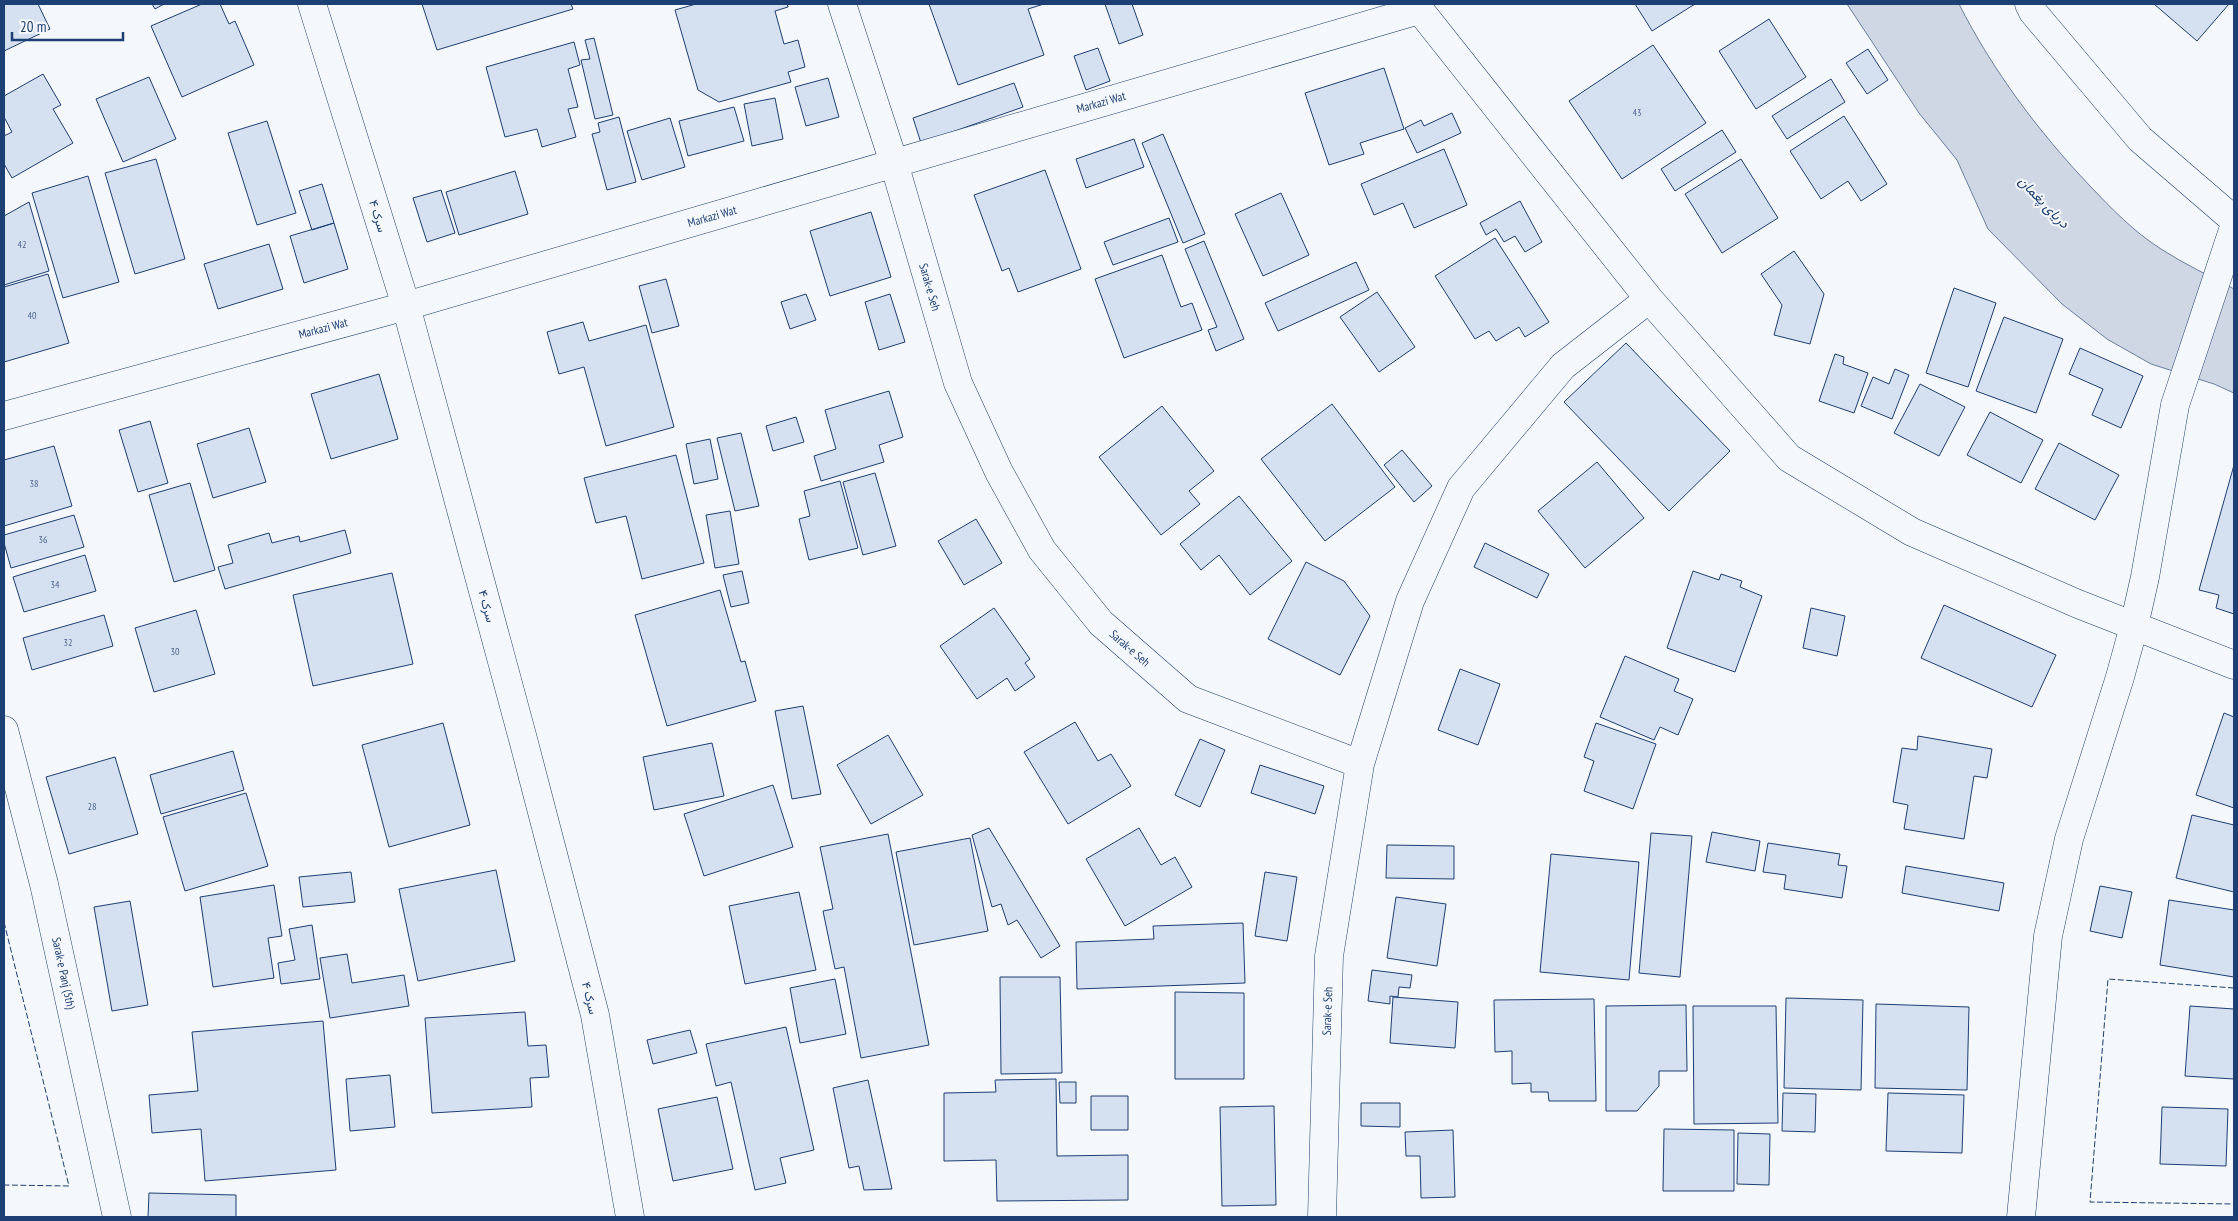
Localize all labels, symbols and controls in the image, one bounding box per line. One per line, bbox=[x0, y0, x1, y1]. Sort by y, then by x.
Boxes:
scale bar bbox=[12, 10, 124, 42]
text: 20 m bbox=[20, 17, 46, 36]
street label: Markazi Wat bbox=[1075, 88, 1128, 116]
house number: 43 bbox=[1633, 106, 1642, 119]
water label: دریای پغمان bbox=[2014, 172, 2074, 233]
street label: سرک ۴ bbox=[365, 198, 390, 234]
street label: Markazi Wat bbox=[686, 202, 739, 230]
house number: 42 bbox=[18, 238, 27, 251]
street label: Sarak-e Seh bbox=[916, 262, 944, 312]
house number: 40 bbox=[28, 309, 37, 322]
street label: Markazi Wat bbox=[297, 314, 350, 342]
house number: 38 bbox=[30, 477, 39, 490]
house number: 36 bbox=[39, 533, 48, 546]
house number: 34 bbox=[51, 578, 60, 591]
street label: سرک ۴ bbox=[475, 588, 499, 624]
street label: Sarak-e Seh bbox=[1107, 626, 1153, 670]
house number: 32 bbox=[64, 636, 73, 649]
house number: 30 bbox=[171, 645, 180, 658]
house number: 28 bbox=[88, 800, 97, 813]
street label: Sarak-e Panj (5th) bbox=[49, 936, 79, 1011]
street label: سرک ۴ bbox=[578, 980, 601, 1016]
street label: Sarak-e Seh bbox=[1319, 986, 1335, 1036]

